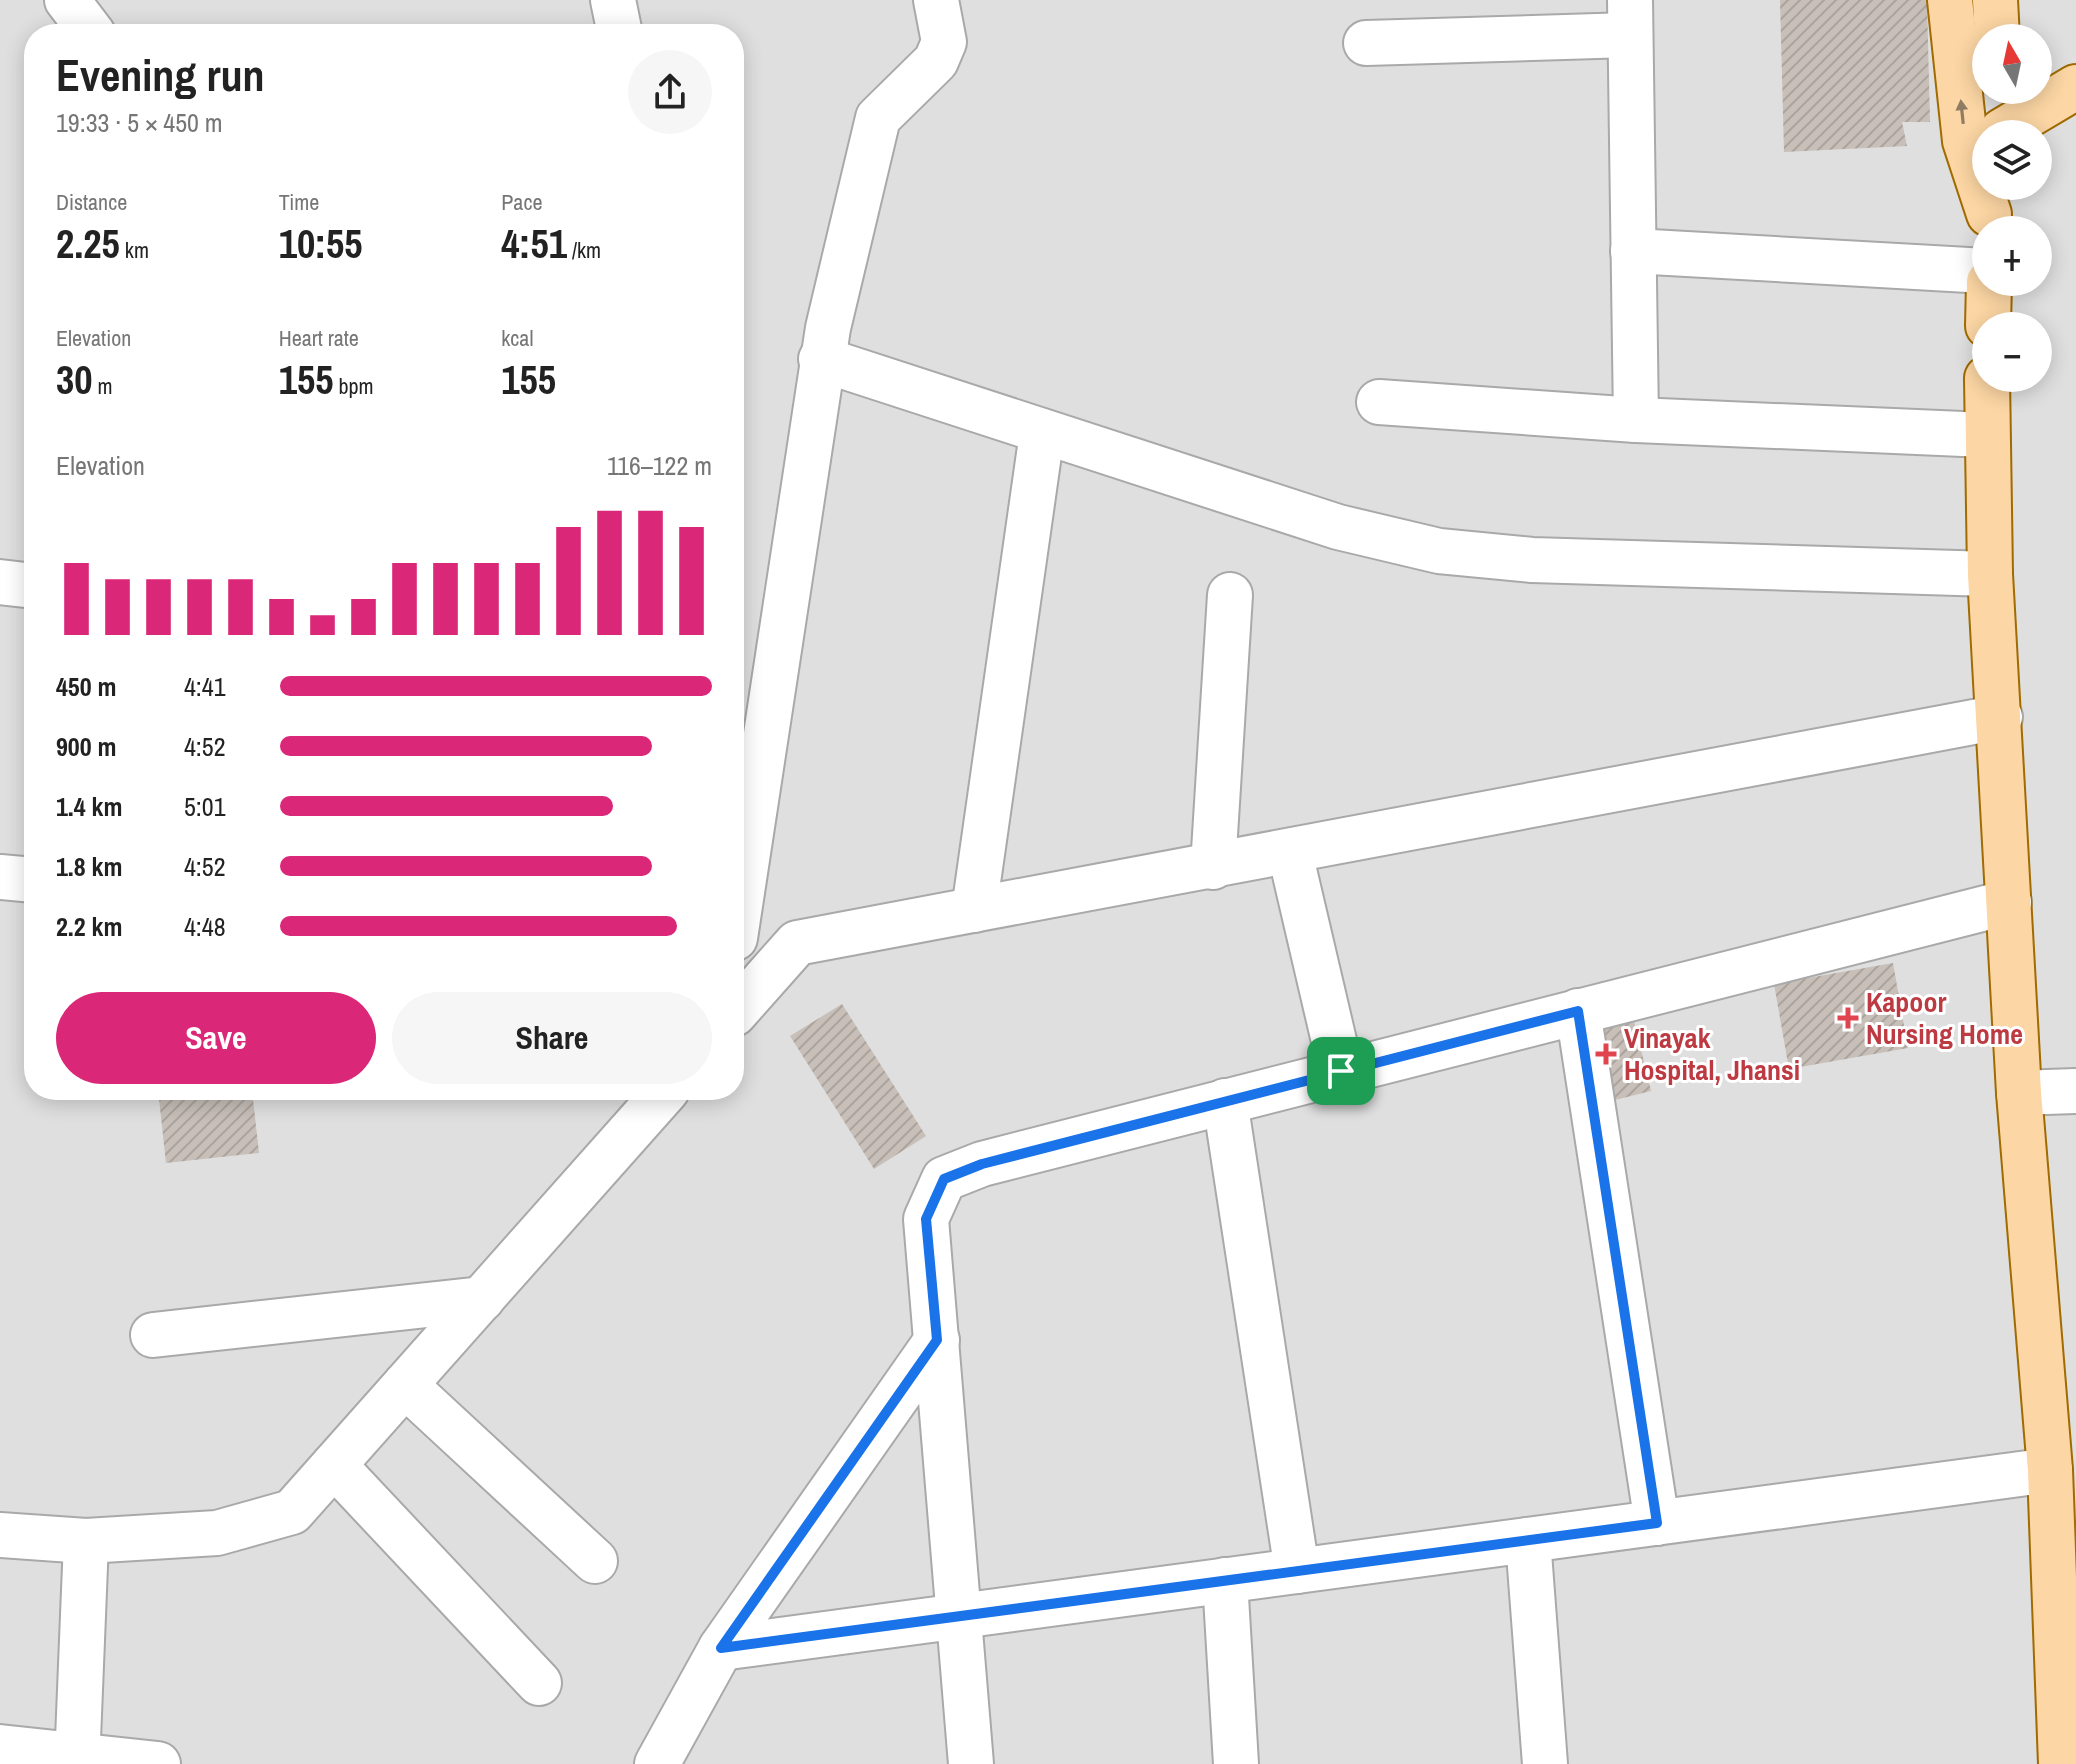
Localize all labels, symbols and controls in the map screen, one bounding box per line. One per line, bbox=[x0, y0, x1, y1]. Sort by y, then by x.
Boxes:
north arrow bbox=[1972, 24, 2052, 104]
map controls bbox=[1972, 24, 2052, 392]
text: Evening run bbox=[56, 45, 265, 105]
button: share bbox=[628, 50, 712, 134]
one-way arrow bbox=[1955, 99, 1968, 124]
text: 19:33 · 5 × 450 m bbox=[56, 105, 223, 140]
button: layers bbox=[1972, 120, 2052, 200]
text: Distance bbox=[56, 187, 127, 217]
text: Time bbox=[279, 187, 319, 217]
text: Pace bbox=[501, 187, 542, 217]
button: + bbox=[1972, 216, 2052, 296]
text: 2.25 bbox=[56, 217, 120, 270]
text: 10:55 bbox=[279, 217, 363, 270]
text: 4:51 bbox=[501, 217, 567, 270]
text: km bbox=[120, 235, 149, 265]
text: /km bbox=[567, 235, 601, 265]
button: − bbox=[1972, 312, 2052, 392]
text: Elevation bbox=[56, 323, 131, 353]
text: Heart rate bbox=[279, 323, 359, 353]
text: kcal bbox=[501, 323, 533, 353]
text: 30 bbox=[56, 353, 92, 406]
text: 155 bbox=[279, 353, 333, 406]
text: 155 bbox=[501, 353, 556, 406]
text: m bbox=[92, 371, 113, 401]
text: bpm bbox=[333, 371, 374, 401]
text: Elevation bbox=[56, 448, 145, 483]
text: 116–122 m bbox=[607, 448, 712, 483]
text: 450 m bbox=[56, 669, 116, 704]
text: 4:41 bbox=[184, 669, 226, 704]
text: 900 m bbox=[56, 729, 116, 764]
text: 4:52 bbox=[184, 729, 226, 764]
text: 1.4 km bbox=[56, 789, 122, 824]
text: 5:01 bbox=[184, 789, 226, 824]
text: 1.8 km bbox=[56, 849, 122, 884]
text: 4:52 bbox=[184, 849, 226, 884]
text: 2.2 km bbox=[56, 909, 122, 944]
text: 4:48 bbox=[184, 909, 226, 944]
place label: Kapoor Nursing Home bbox=[1866, 983, 2023, 1053]
button: Save bbox=[56, 992, 376, 1084]
button: Share bbox=[392, 992, 712, 1084]
marker: Kapoor Nursing Home bbox=[1837, 1007, 1859, 1029]
place label: Vinayak Hospital, Jhansi bbox=[1624, 1019, 1800, 1089]
pin bbox=[1307, 1037, 1375, 1105]
marker: Vinayak Hospital, Jhansi bbox=[1595, 1043, 1617, 1065]
icon: arrive bbox=[1319, 1049, 1363, 1093]

